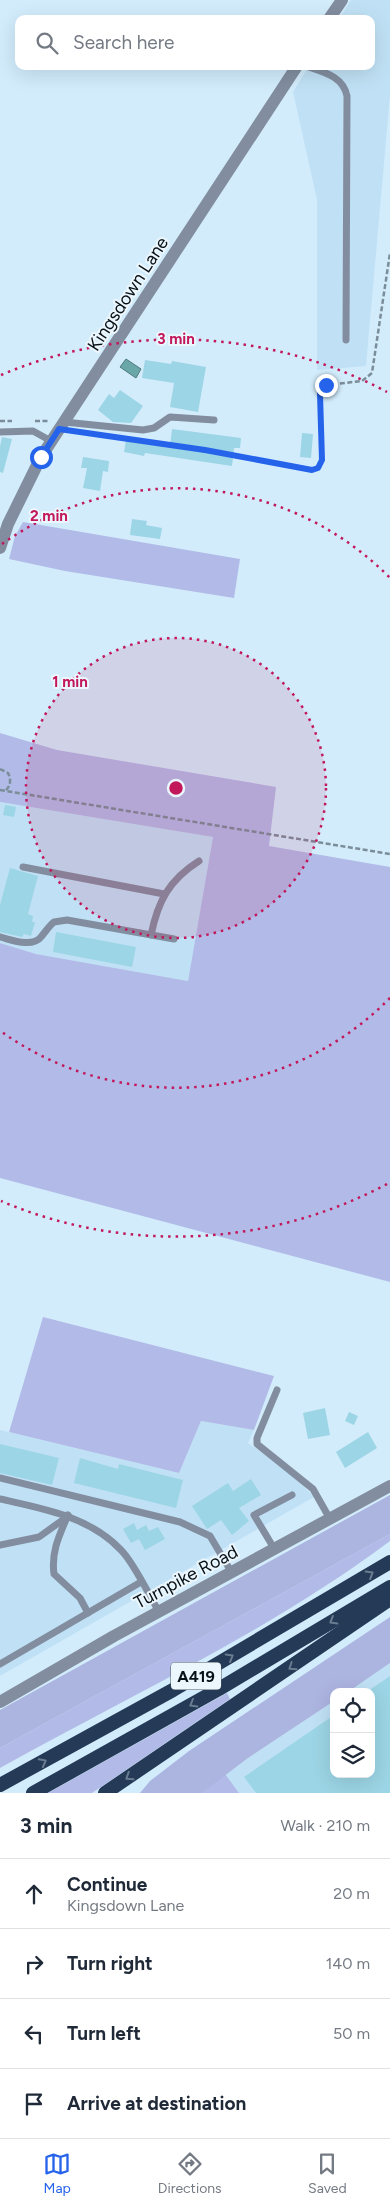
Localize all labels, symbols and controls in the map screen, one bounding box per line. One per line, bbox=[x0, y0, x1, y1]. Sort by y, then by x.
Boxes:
search box bbox=[15, 15, 375, 70]
icon: search bbox=[33, 29, 61, 57]
text: Search here bbox=[73, 31, 175, 54]
street label: Kingsdown Lane bbox=[83, 233, 173, 355]
text: 3 min bbox=[157, 330, 195, 348]
route end bbox=[315, 374, 338, 397]
route start bbox=[30, 446, 53, 469]
text: 2 min bbox=[30, 507, 68, 525]
text: 1 min bbox=[52, 673, 88, 691]
centre of rings bbox=[167, 779, 185, 797]
street label: Turnpike Road bbox=[130, 1540, 242, 1614]
one-way arrow bbox=[365, 1571, 374, 1581]
one-way arrow bbox=[330, 1615, 339, 1625]
one-way arrow bbox=[225, 1653, 234, 1663]
one-way arrow bbox=[288, 1661, 298, 1670]
road number: A419 bbox=[171, 1662, 221, 1690]
map controls bbox=[330, 1688, 375, 1778]
button: locate bbox=[330, 1688, 375, 1733]
one-way arrow bbox=[190, 1698, 199, 1708]
button: layers bbox=[330, 1733, 375, 1778]
one-way arrow bbox=[38, 1758, 47, 1768]
one-way arrow bbox=[126, 1771, 135, 1780]
text: 3 min bbox=[20, 1813, 72, 1838]
text: Walk · 210 m bbox=[281, 1816, 370, 1835]
text: Continue bbox=[67, 1873, 147, 1896]
icon: ahead bbox=[20, 1880, 48, 1908]
text: 20 m bbox=[333, 1884, 370, 1903]
text: Kingsdown Lane bbox=[67, 1896, 184, 1915]
icon: right bbox=[20, 1950, 48, 1978]
text: Turn right bbox=[67, 1952, 153, 1975]
text: 140 m bbox=[326, 1954, 370, 1973]
icon: left bbox=[20, 2020, 48, 2048]
text: Turn left bbox=[67, 2022, 141, 2045]
text: 50 m bbox=[333, 2024, 370, 2043]
icon: arrive bbox=[20, 2090, 48, 2118]
text: Arrive at destination bbox=[67, 2092, 246, 2115]
tab: Map bbox=[43, 2150, 71, 2197]
tab: Directions bbox=[158, 2150, 222, 2197]
tab: Saved bbox=[308, 2150, 347, 2197]

